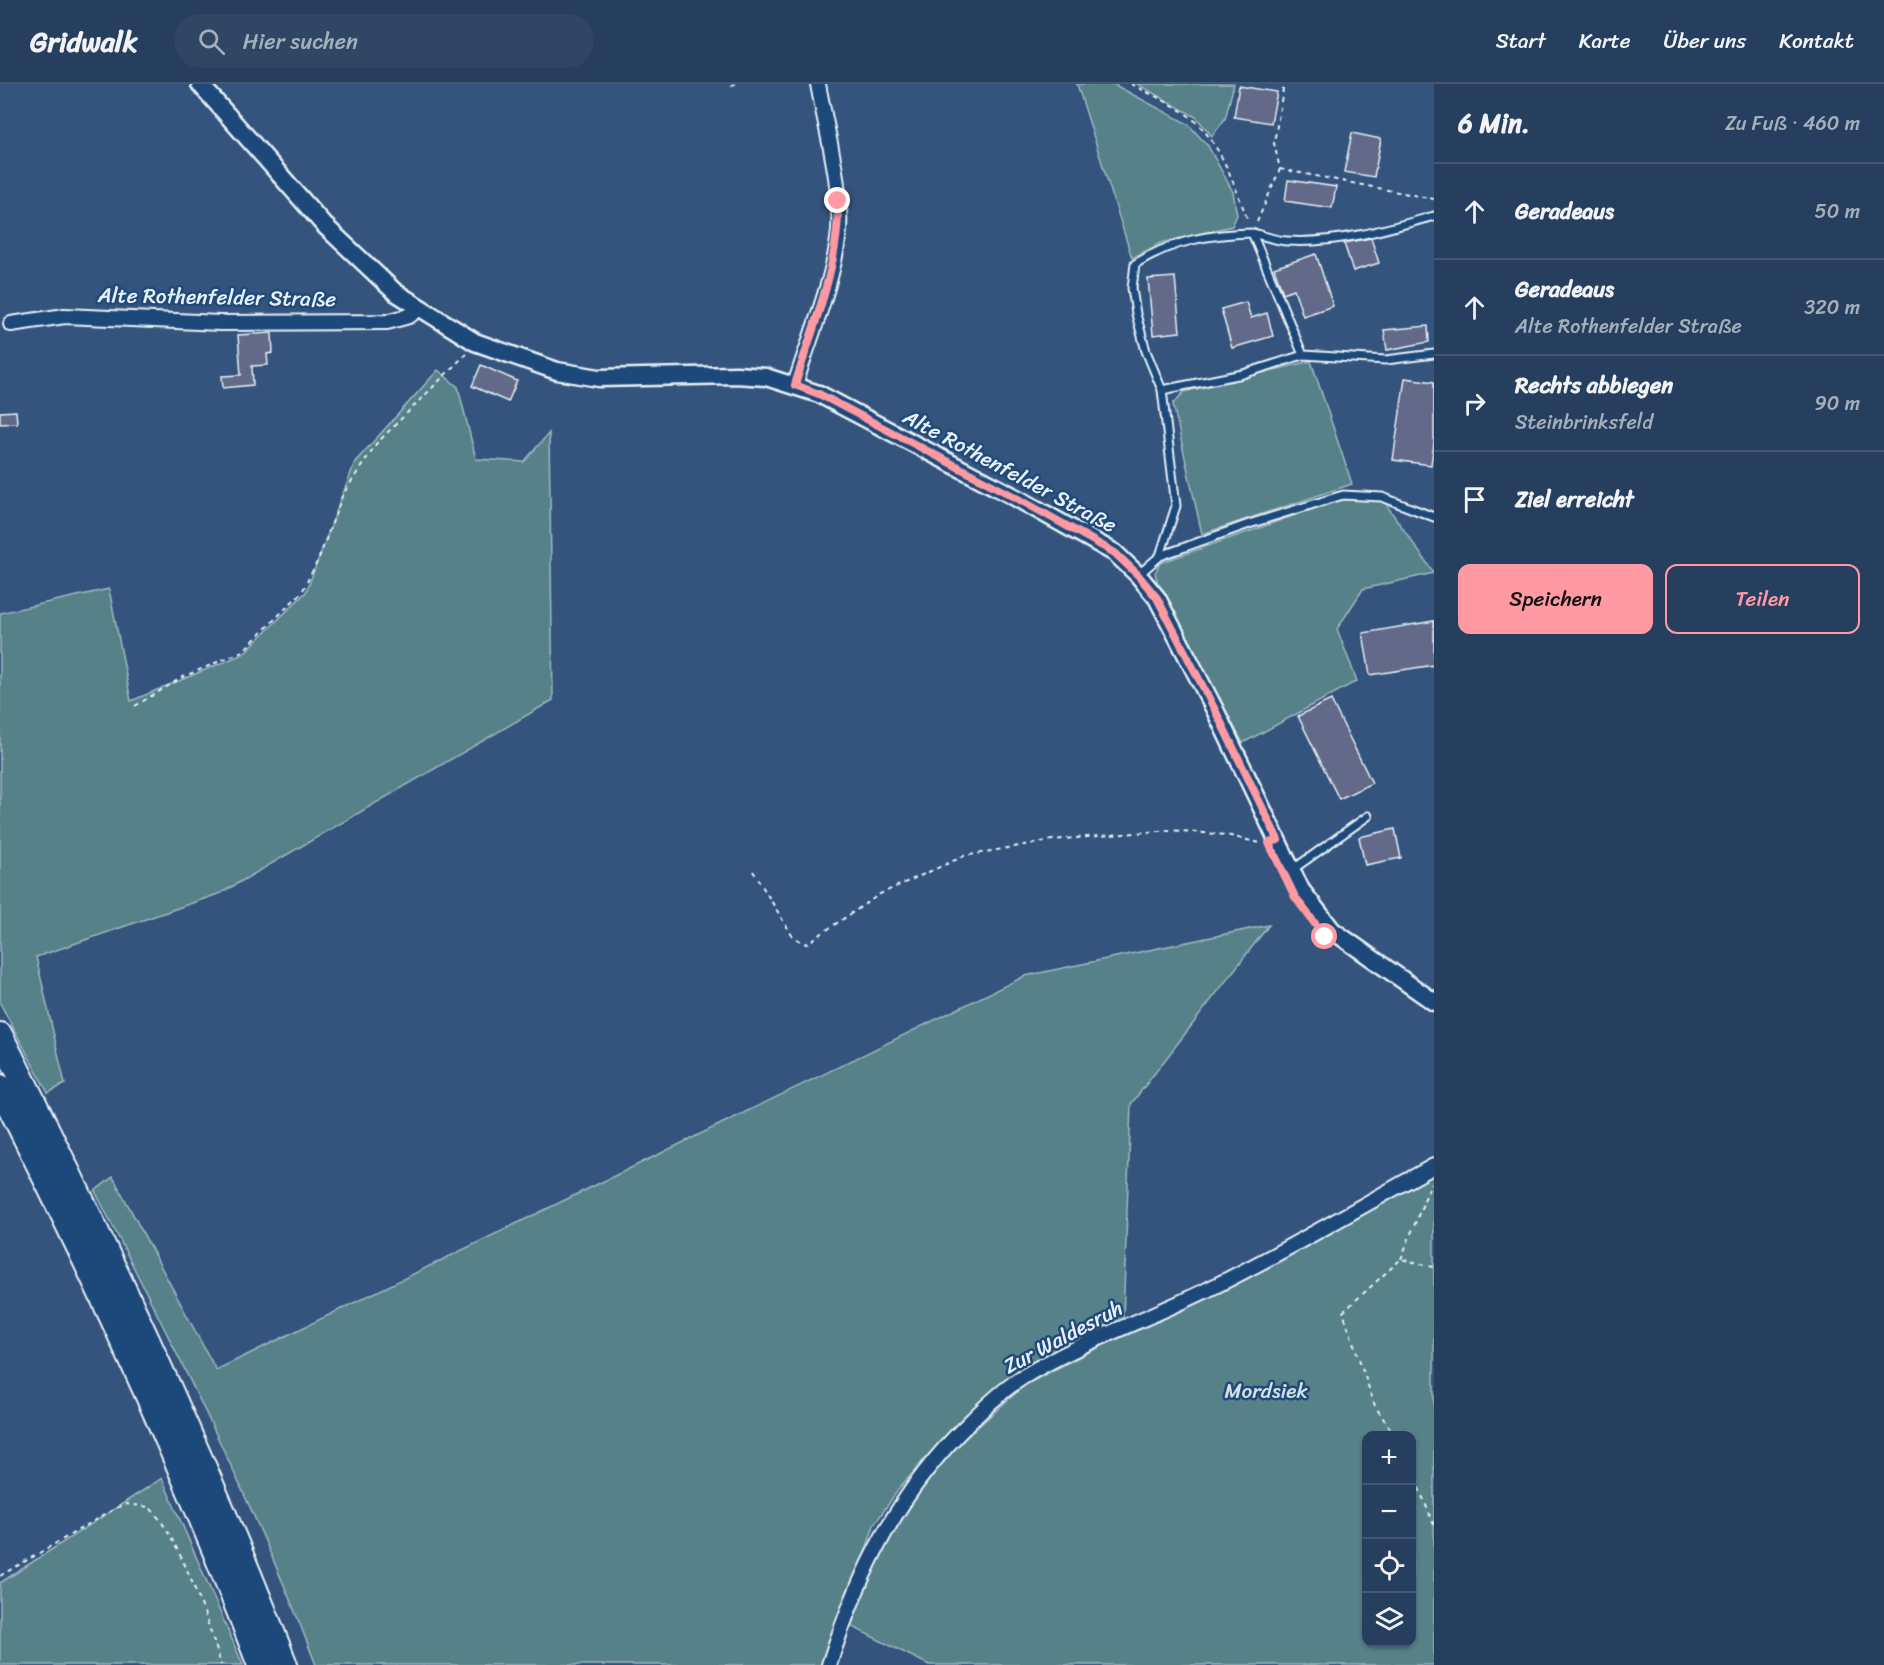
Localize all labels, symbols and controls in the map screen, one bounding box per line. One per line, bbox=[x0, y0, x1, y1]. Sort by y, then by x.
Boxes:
search box bbox=[174, 14, 594, 68]
text: Gridwalk bbox=[30, 17, 138, 66]
text: Hier suchen bbox=[243, 22, 358, 61]
text: Start bbox=[1496, 22, 1546, 60]
text: Karte bbox=[1579, 22, 1631, 60]
text: Über uns bbox=[1664, 22, 1746, 60]
text: Kontakt bbox=[1779, 22, 1854, 60]
icon: search bbox=[195, 25, 228, 58]
text: 6 Min. bbox=[1458, 100, 1530, 146]
text: Zu Fuß · 460 m bbox=[1725, 106, 1860, 141]
route end bbox=[824, 187, 850, 213]
text: Geradeaus bbox=[1515, 192, 1614, 231]
text: 50 m bbox=[1815, 194, 1860, 229]
icon: ahead bbox=[1458, 195, 1491, 228]
text: Geradeaus bbox=[1515, 270, 1614, 309]
street label: Alte Rothenfelder Straße bbox=[97, 276, 337, 318]
text: 320 m bbox=[1804, 290, 1860, 325]
icon: ahead bbox=[1458, 291, 1491, 324]
text: Alte Rothenfelder Straße bbox=[1515, 309, 1742, 344]
text: Rechts abbiegen bbox=[1515, 366, 1673, 405]
text: 90 m bbox=[1815, 386, 1860, 421]
icon: right bbox=[1458, 387, 1491, 420]
street label: Alte Rothenfelder Straße bbox=[895, 398, 1124, 544]
text: Steinbrinksfeld bbox=[1515, 405, 1653, 440]
text: Ziel erreicht bbox=[1515, 480, 1634, 519]
icon: arrive bbox=[1458, 483, 1491, 516]
button: Speichern bbox=[1458, 564, 1653, 634]
button: Teilen bbox=[1665, 564, 1860, 634]
route start bbox=[1311, 923, 1337, 949]
street label: Zur Waldesruh bbox=[996, 1289, 1130, 1385]
park label: Mordsiek bbox=[1224, 1372, 1308, 1410]
map controls bbox=[1362, 1431, 1416, 1647]
button: + bbox=[1362, 1431, 1416, 1485]
button: − bbox=[1362, 1485, 1416, 1539]
button: locate bbox=[1362, 1539, 1416, 1593]
button: layers bbox=[1362, 1593, 1416, 1647]

